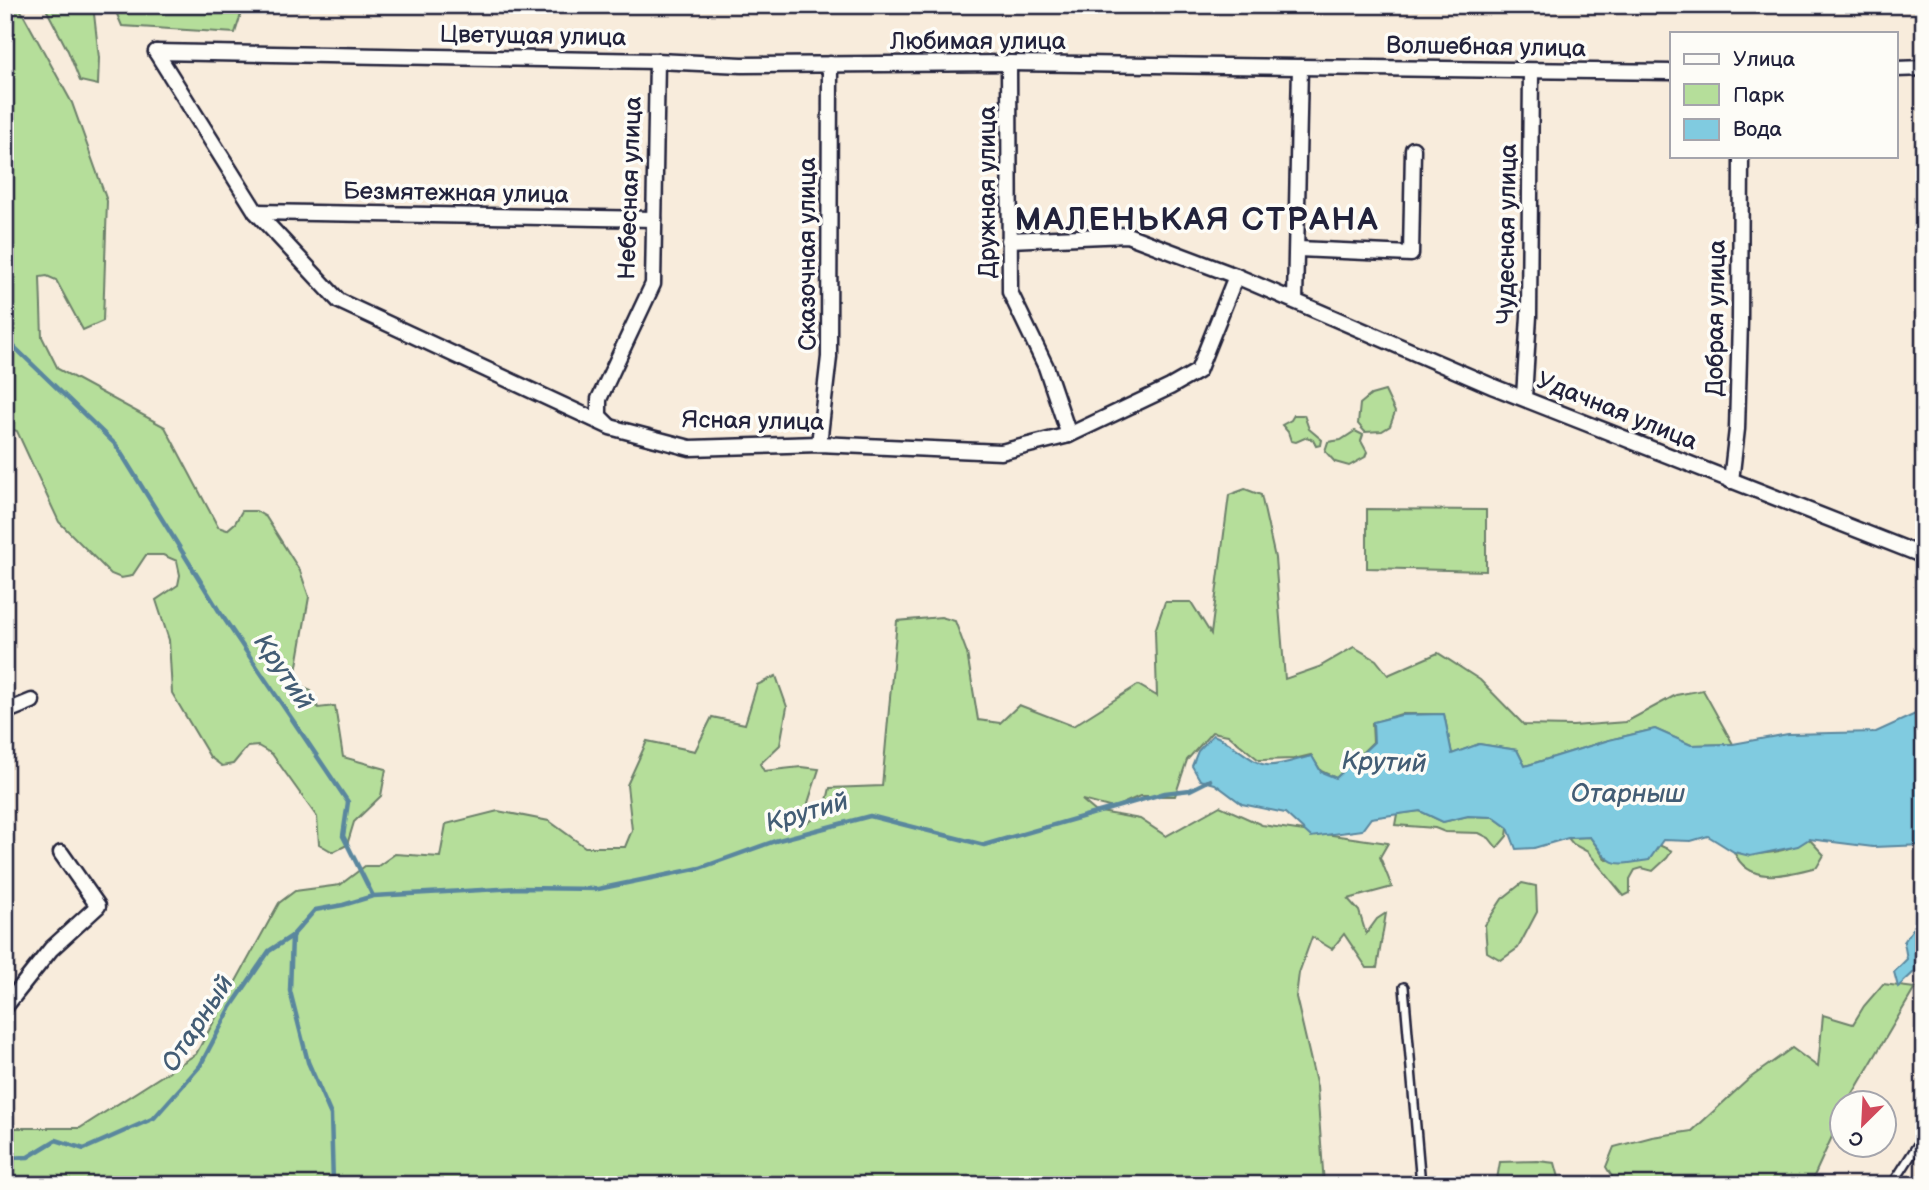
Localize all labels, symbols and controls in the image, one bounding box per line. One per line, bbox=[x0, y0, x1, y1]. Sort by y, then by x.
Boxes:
street label: Цветущая улица bbox=[439, 20, 627, 52]
street label: Любимая улица bbox=[889, 27, 1066, 56]
street label: Волшебная улица bbox=[1386, 31, 1586, 63]
legend bbox=[1670, 32, 1898, 158]
text: Улица bbox=[1733, 47, 1796, 72]
text: Парк bbox=[1733, 83, 1784, 108]
street label: Небесная улица bbox=[612, 96, 648, 280]
street label: Дружная улица bbox=[973, 106, 1002, 278]
text: Вода bbox=[1733, 117, 1782, 142]
street label: Чудесная улица bbox=[1491, 143, 1523, 325]
street label: Сказочная улица bbox=[793, 157, 822, 351]
street label: Безмятежная улица bbox=[343, 177, 569, 209]
district label: МАЛЕНЬКАЯ СТРАНА bbox=[1014, 201, 1380, 240]
street label: Добрая улица bbox=[1700, 239, 1732, 397]
street label: Удачная улица bbox=[1532, 366, 1702, 456]
street label: Ясная улица bbox=[681, 405, 825, 437]
water label: Крутий bbox=[246, 628, 320, 716]
water label: Крутий bbox=[1341, 746, 1427, 780]
water label: Отарныш bbox=[1571, 779, 1685, 810]
water label: Крутий bbox=[762, 786, 852, 840]
water label: Отарный bbox=[155, 970, 241, 1078]
north arrow bbox=[1828, 1088, 1898, 1158]
text: С bbox=[1846, 1125, 1867, 1151]

